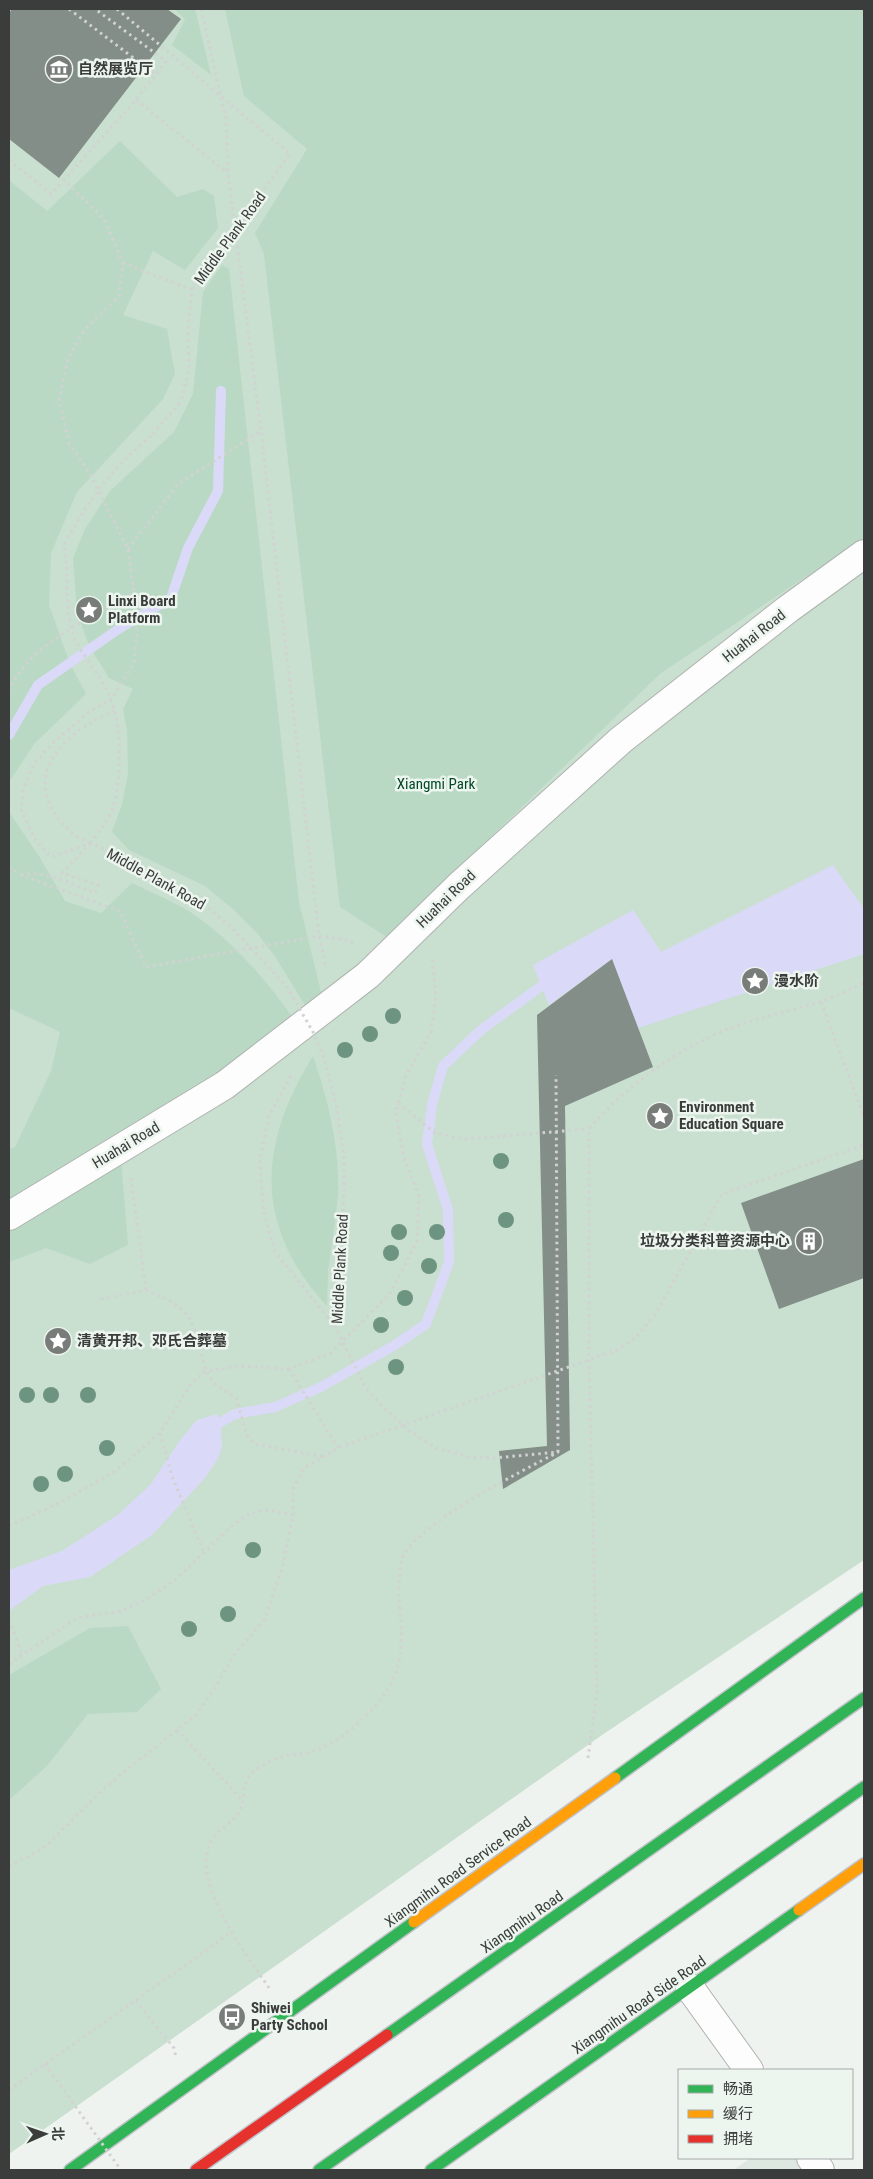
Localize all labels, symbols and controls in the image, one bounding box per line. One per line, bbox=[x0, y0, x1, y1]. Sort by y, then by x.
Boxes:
museum icon: 自然展览厅 bbox=[44, 54, 74, 84]
place label: 自然展览厅 bbox=[78, 60, 153, 78]
street label: Middle Plank Road bbox=[190, 188, 270, 288]
place label: Linxi Board Platform bbox=[108, 592, 176, 627]
place icon: Linxi Board Platform bbox=[74, 595, 104, 625]
street label: Huahai Road bbox=[719, 606, 789, 666]
park label: Xiangmi Park bbox=[397, 775, 475, 793]
street label: Middle Plank Road bbox=[103, 844, 209, 914]
street label: Huahai Road bbox=[413, 866, 479, 932]
place icon: 漫水阶 bbox=[740, 966, 770, 996]
place label: 漫水阶 bbox=[774, 972, 819, 990]
place label: Environment Education Square bbox=[679, 1098, 784, 1133]
place icon: Environment Education Square bbox=[645, 1101, 675, 1131]
street label: Huahai Road bbox=[89, 1118, 163, 1172]
street label: Middle Plank Road bbox=[328, 1214, 352, 1324]
building icon: 垃圾分类科普资源中心 bbox=[794, 1226, 824, 1256]
place label: 垃圾分类科普资源中心 bbox=[640, 1232, 790, 1250]
place icon: 清黄开邦、邓氏合葬墓 bbox=[43, 1326, 73, 1356]
place label: 清黄开邦、邓氏合葬墓 bbox=[77, 1332, 227, 1350]
street label: Xiangmihu Road Service Road bbox=[381, 1813, 535, 1931]
street label: Xiangmihu Road bbox=[477, 1887, 567, 1957]
street label: Xiangmihu Road Side Road bbox=[569, 1952, 709, 2058]
place label: Shiwei Party School bbox=[251, 1999, 328, 2034]
bus stop icon: Shiwei Party School bbox=[217, 2002, 247, 2032]
legend bbox=[678, 2069, 853, 2159]
text: 畅通 bbox=[723, 2080, 753, 2098]
text: 缓行 bbox=[723, 2105, 753, 2123]
north arrow bbox=[20, 2109, 70, 2159]
text: 北 bbox=[50, 2126, 66, 2141]
text: 拥堵 bbox=[723, 2130, 753, 2148]

